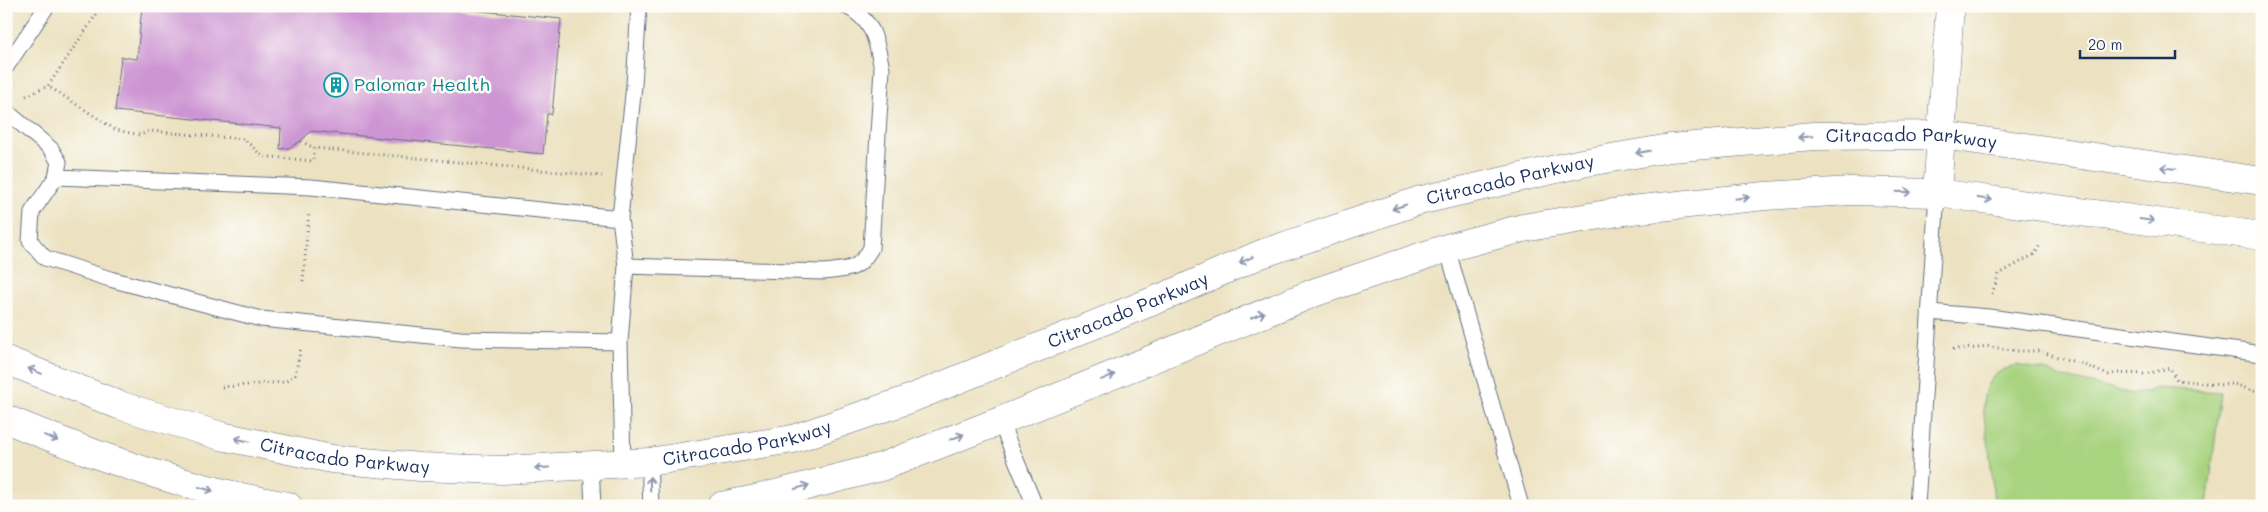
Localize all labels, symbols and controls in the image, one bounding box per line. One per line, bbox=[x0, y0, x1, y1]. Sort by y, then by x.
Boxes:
scale bar bbox=[2080, 28, 2176, 60]
text: 20 m bbox=[2088, 34, 2122, 54]
building icon: Palomar Health bbox=[323, 72, 349, 98]
place label: Palomar Health bbox=[354, 72, 490, 96]
street label: Citracado Parkway bbox=[1826, 122, 1999, 154]
one-way arrow bbox=[1797, 132, 1813, 142]
street label: Citracado Parkway bbox=[1424, 148, 1596, 210]
one-way arrow bbox=[1636, 148, 1652, 158]
one-way arrow bbox=[2160, 162, 2176, 172]
one-way arrow bbox=[1896, 187, 1912, 197]
one-way arrow bbox=[1734, 193, 1750, 203]
one-way arrow bbox=[1977, 194, 1993, 204]
one-way arrow bbox=[1392, 202, 1408, 212]
one-way arrow bbox=[2138, 216, 2154, 226]
one-way arrow bbox=[1239, 256, 1254, 266]
street label: Citracado Parkway bbox=[1044, 266, 1212, 353]
one-way arrow bbox=[1250, 310, 1265, 320]
one-way arrow bbox=[28, 366, 43, 375]
one-way arrow bbox=[1100, 371, 1115, 381]
street label: Citracado Parkway bbox=[661, 414, 834, 471]
street label: Citracado Parkway bbox=[258, 431, 430, 478]
one-way arrow bbox=[949, 432, 964, 442]
one-way arrow bbox=[43, 434, 58, 443]
one-way arrow bbox=[235, 435, 251, 444]
one-way arrow bbox=[535, 463, 551, 472]
one-way arrow bbox=[645, 476, 654, 492]
one-way arrow bbox=[794, 482, 810, 491]
one-way arrow bbox=[197, 484, 213, 494]

